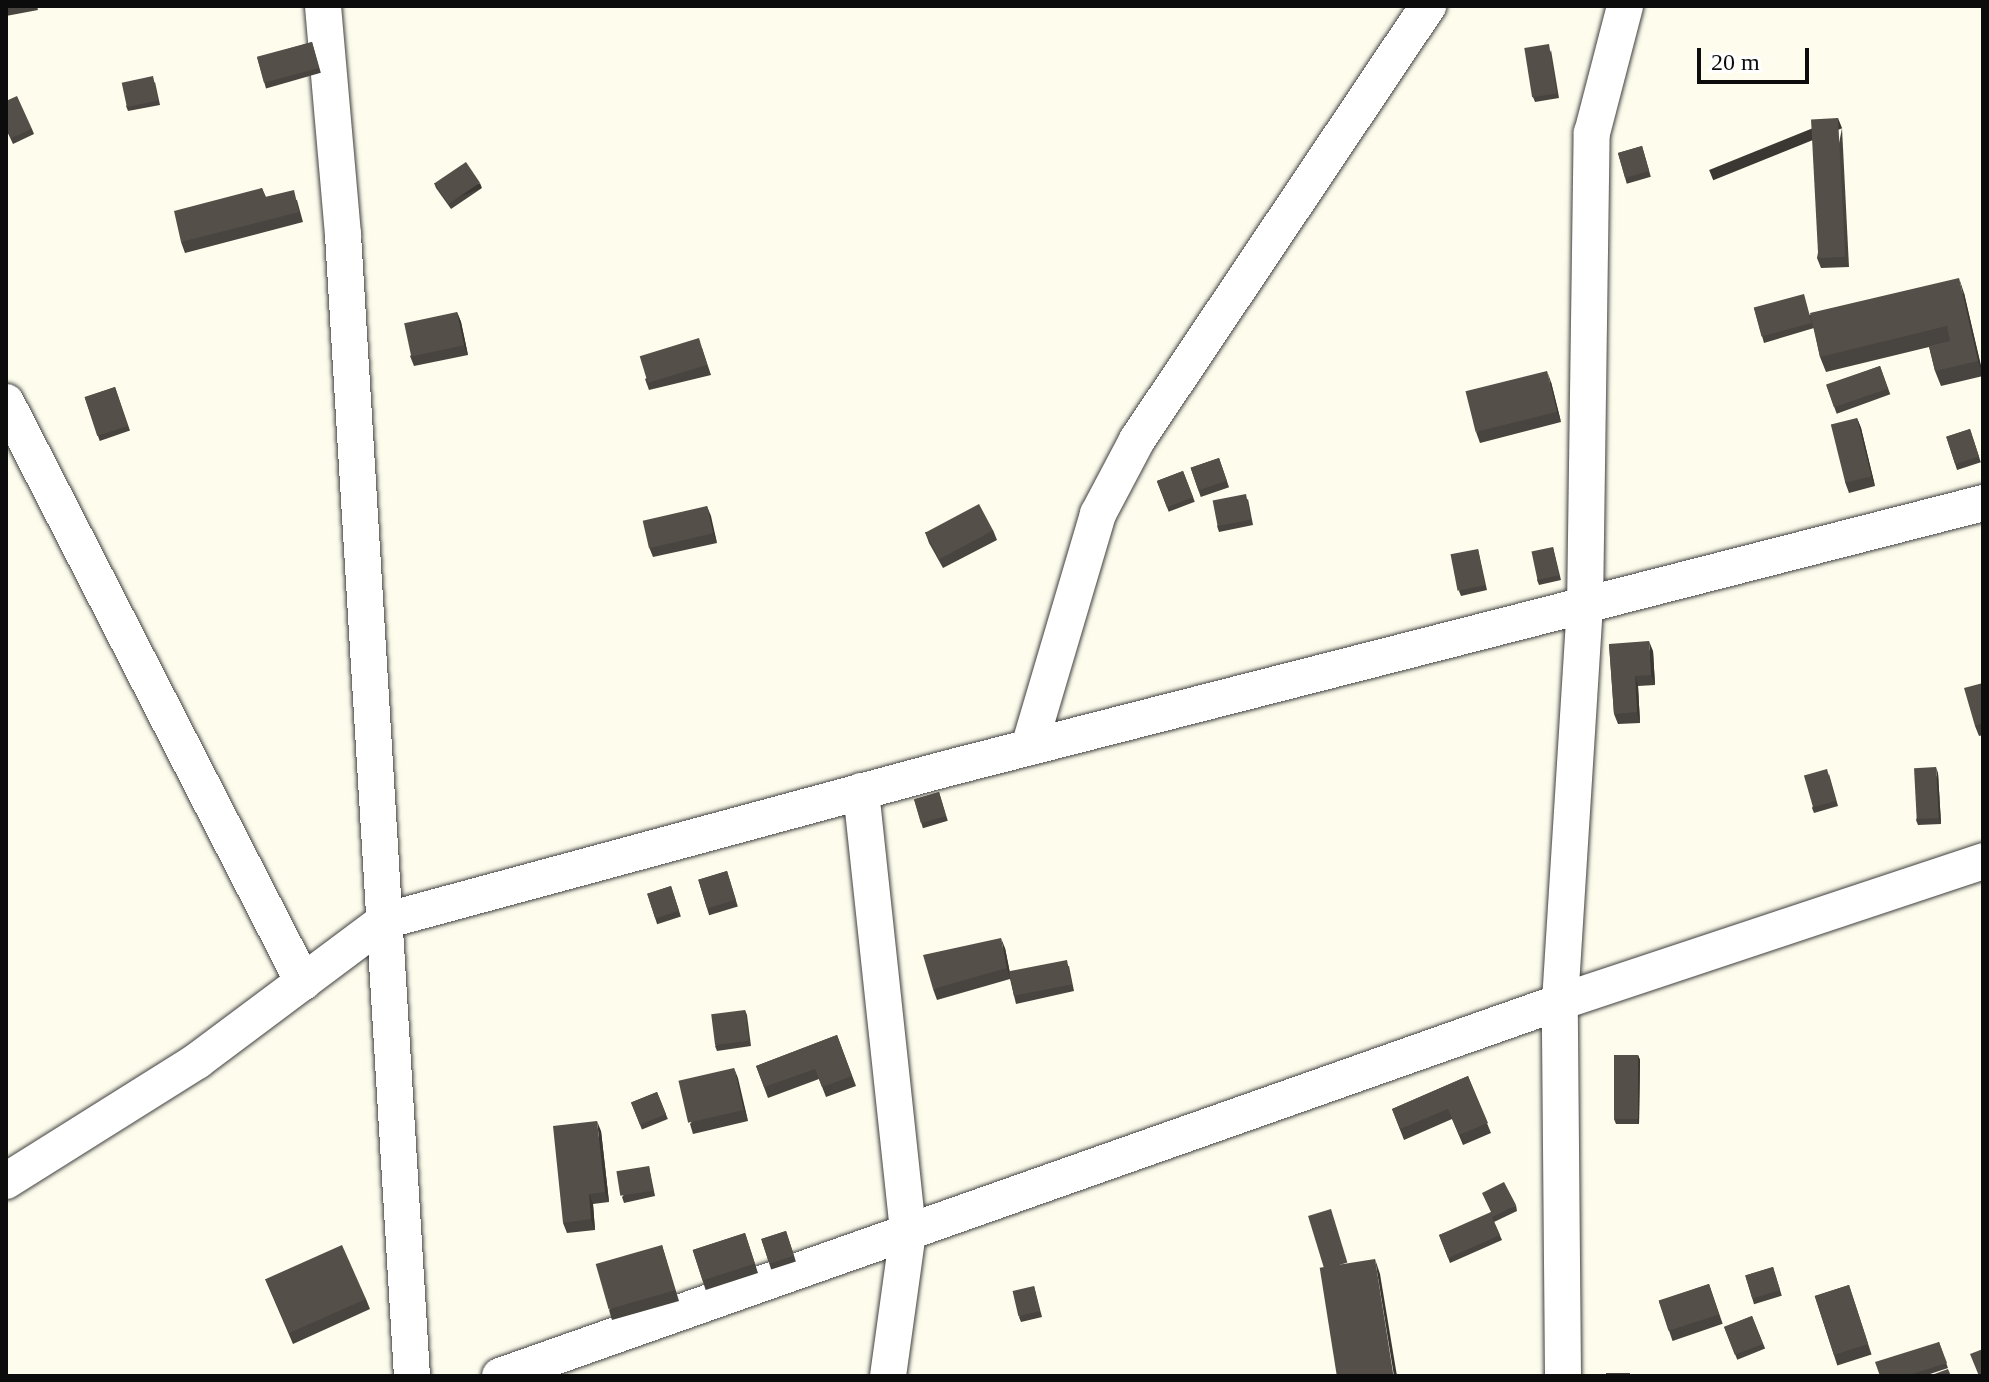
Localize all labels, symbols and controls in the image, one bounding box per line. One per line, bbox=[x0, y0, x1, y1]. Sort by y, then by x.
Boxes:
scale bar bbox=[1701, 32, 1813, 82]
text: 20 m bbox=[1711, 49, 1760, 75]

